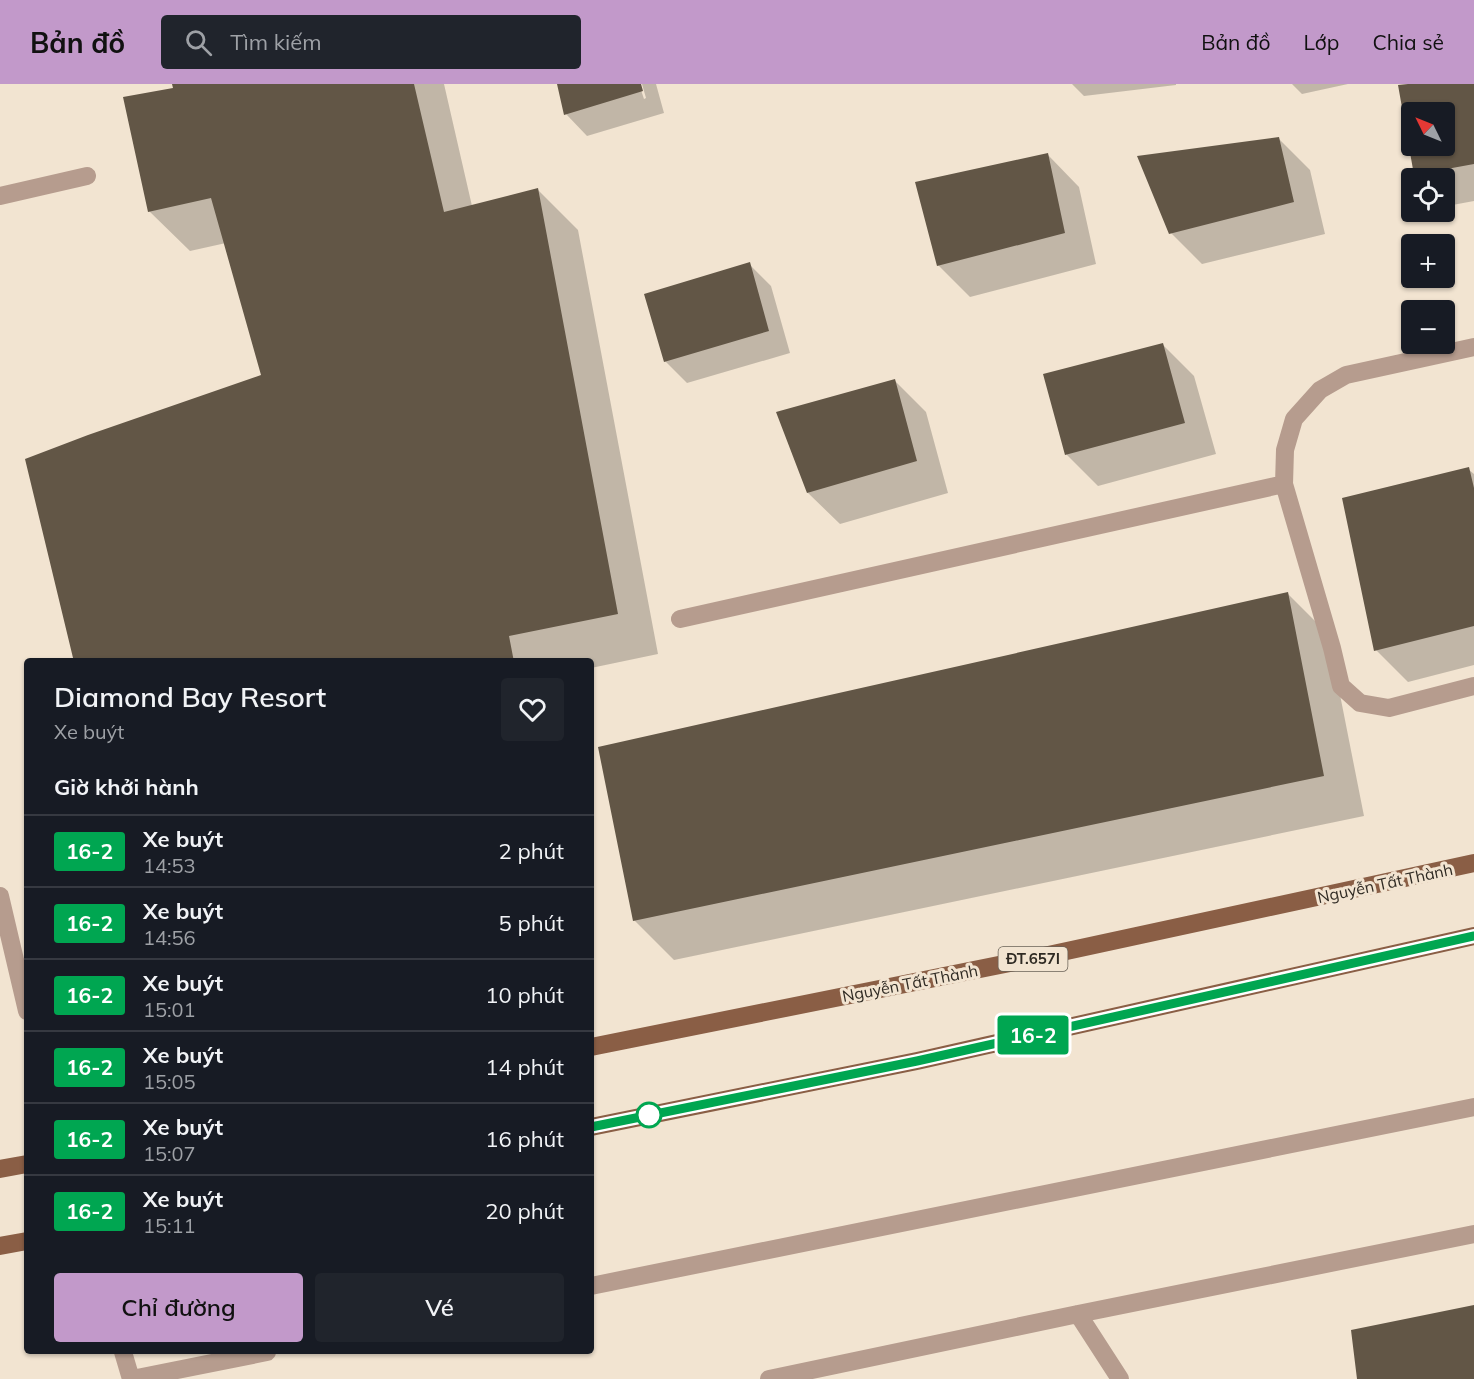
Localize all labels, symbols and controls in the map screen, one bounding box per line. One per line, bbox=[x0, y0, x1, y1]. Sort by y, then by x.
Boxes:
search box bbox=[161, 15, 581, 69]
text: Bản đồ bbox=[30, 25, 125, 60]
icon: search bbox=[182, 26, 215, 59]
text: Tìm kiếm bbox=[230, 28, 322, 56]
text: Bản đồ bbox=[1201, 29, 1270, 55]
text: Lớp bbox=[1303, 29, 1339, 55]
text: Chia sẻ bbox=[1372, 29, 1444, 55]
north arrow bbox=[1401, 102, 1455, 156]
map controls bbox=[1401, 102, 1455, 354]
button: locate bbox=[1401, 168, 1455, 222]
button: + bbox=[1401, 234, 1455, 288]
button: − bbox=[1401, 300, 1455, 354]
button: heart bbox=[501, 678, 564, 741]
text: Diamond Bay Resort bbox=[54, 679, 326, 714]
text: Xe buýt bbox=[54, 719, 124, 744]
text: Giờ khởi hành bbox=[54, 773, 199, 801]
text: Xe buýt bbox=[143, 825, 223, 853]
text: 2 phút bbox=[499, 837, 564, 865]
text: 16-2 bbox=[66, 838, 113, 864]
text: 14:53 bbox=[143, 853, 196, 878]
street label: Nguyễn Tất Thành bbox=[1315, 859, 1455, 907]
text: Xe buýt bbox=[143, 897, 223, 925]
text: 5 phút bbox=[499, 909, 564, 937]
text: 16-2 bbox=[66, 910, 113, 936]
text: 14:56 bbox=[143, 925, 196, 950]
road number: ĐT.657I bbox=[998, 947, 1068, 971]
street label: Nguyễn Tất Thành bbox=[840, 960, 980, 1006]
text: Xe buýt bbox=[143, 969, 223, 997]
text: 10 phút bbox=[485, 981, 564, 1009]
text: 16-2 bbox=[66, 982, 113, 1008]
text: 15:01 bbox=[143, 997, 196, 1022]
line badge: 16-2 bbox=[991, 1016, 1075, 1054]
text: 16-2 bbox=[1010, 1022, 1057, 1048]
text: Xe buýt bbox=[143, 1041, 223, 1069]
text: 14 phút bbox=[485, 1053, 564, 1081]
text: 16-2 bbox=[66, 1054, 113, 1080]
text: 15:05 bbox=[143, 1069, 196, 1094]
unlabelled marker bbox=[636, 1102, 662, 1128]
text: Xe buýt bbox=[143, 1113, 223, 1141]
text: 16 phút bbox=[485, 1125, 564, 1153]
text: 16-2 bbox=[66, 1126, 113, 1152]
text: 15:07 bbox=[143, 1141, 196, 1166]
text: Xe buýt bbox=[143, 1185, 223, 1213]
text: 20 phút bbox=[485, 1197, 564, 1225]
text: 16-2 bbox=[66, 1198, 113, 1224]
text: 15:11 bbox=[143, 1213, 196, 1238]
button: Chỉ đường bbox=[54, 1273, 303, 1342]
button: Vé bbox=[315, 1273, 564, 1342]

